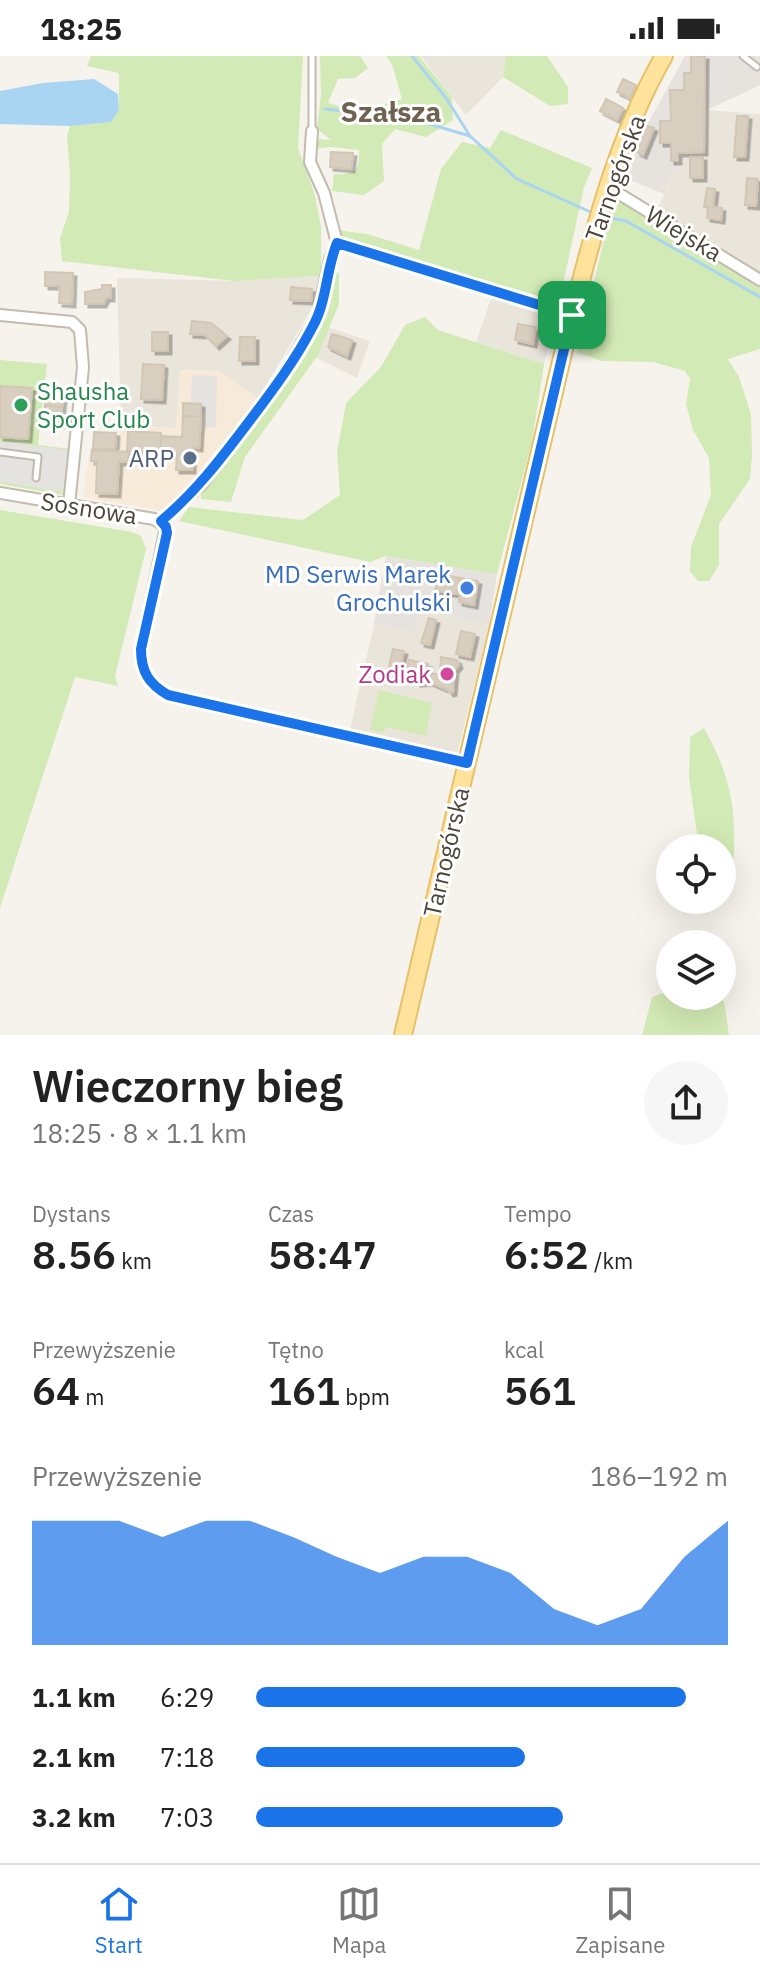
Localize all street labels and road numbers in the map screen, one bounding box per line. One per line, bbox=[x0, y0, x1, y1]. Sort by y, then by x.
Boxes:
street label: Tarnogórska bbox=[577, 110, 653, 246]
street label: Wiejska bbox=[640, 198, 728, 268]
street label: Sosnowa bbox=[39, 485, 140, 531]
street label: Tarnogórska bbox=[416, 784, 477, 920]

